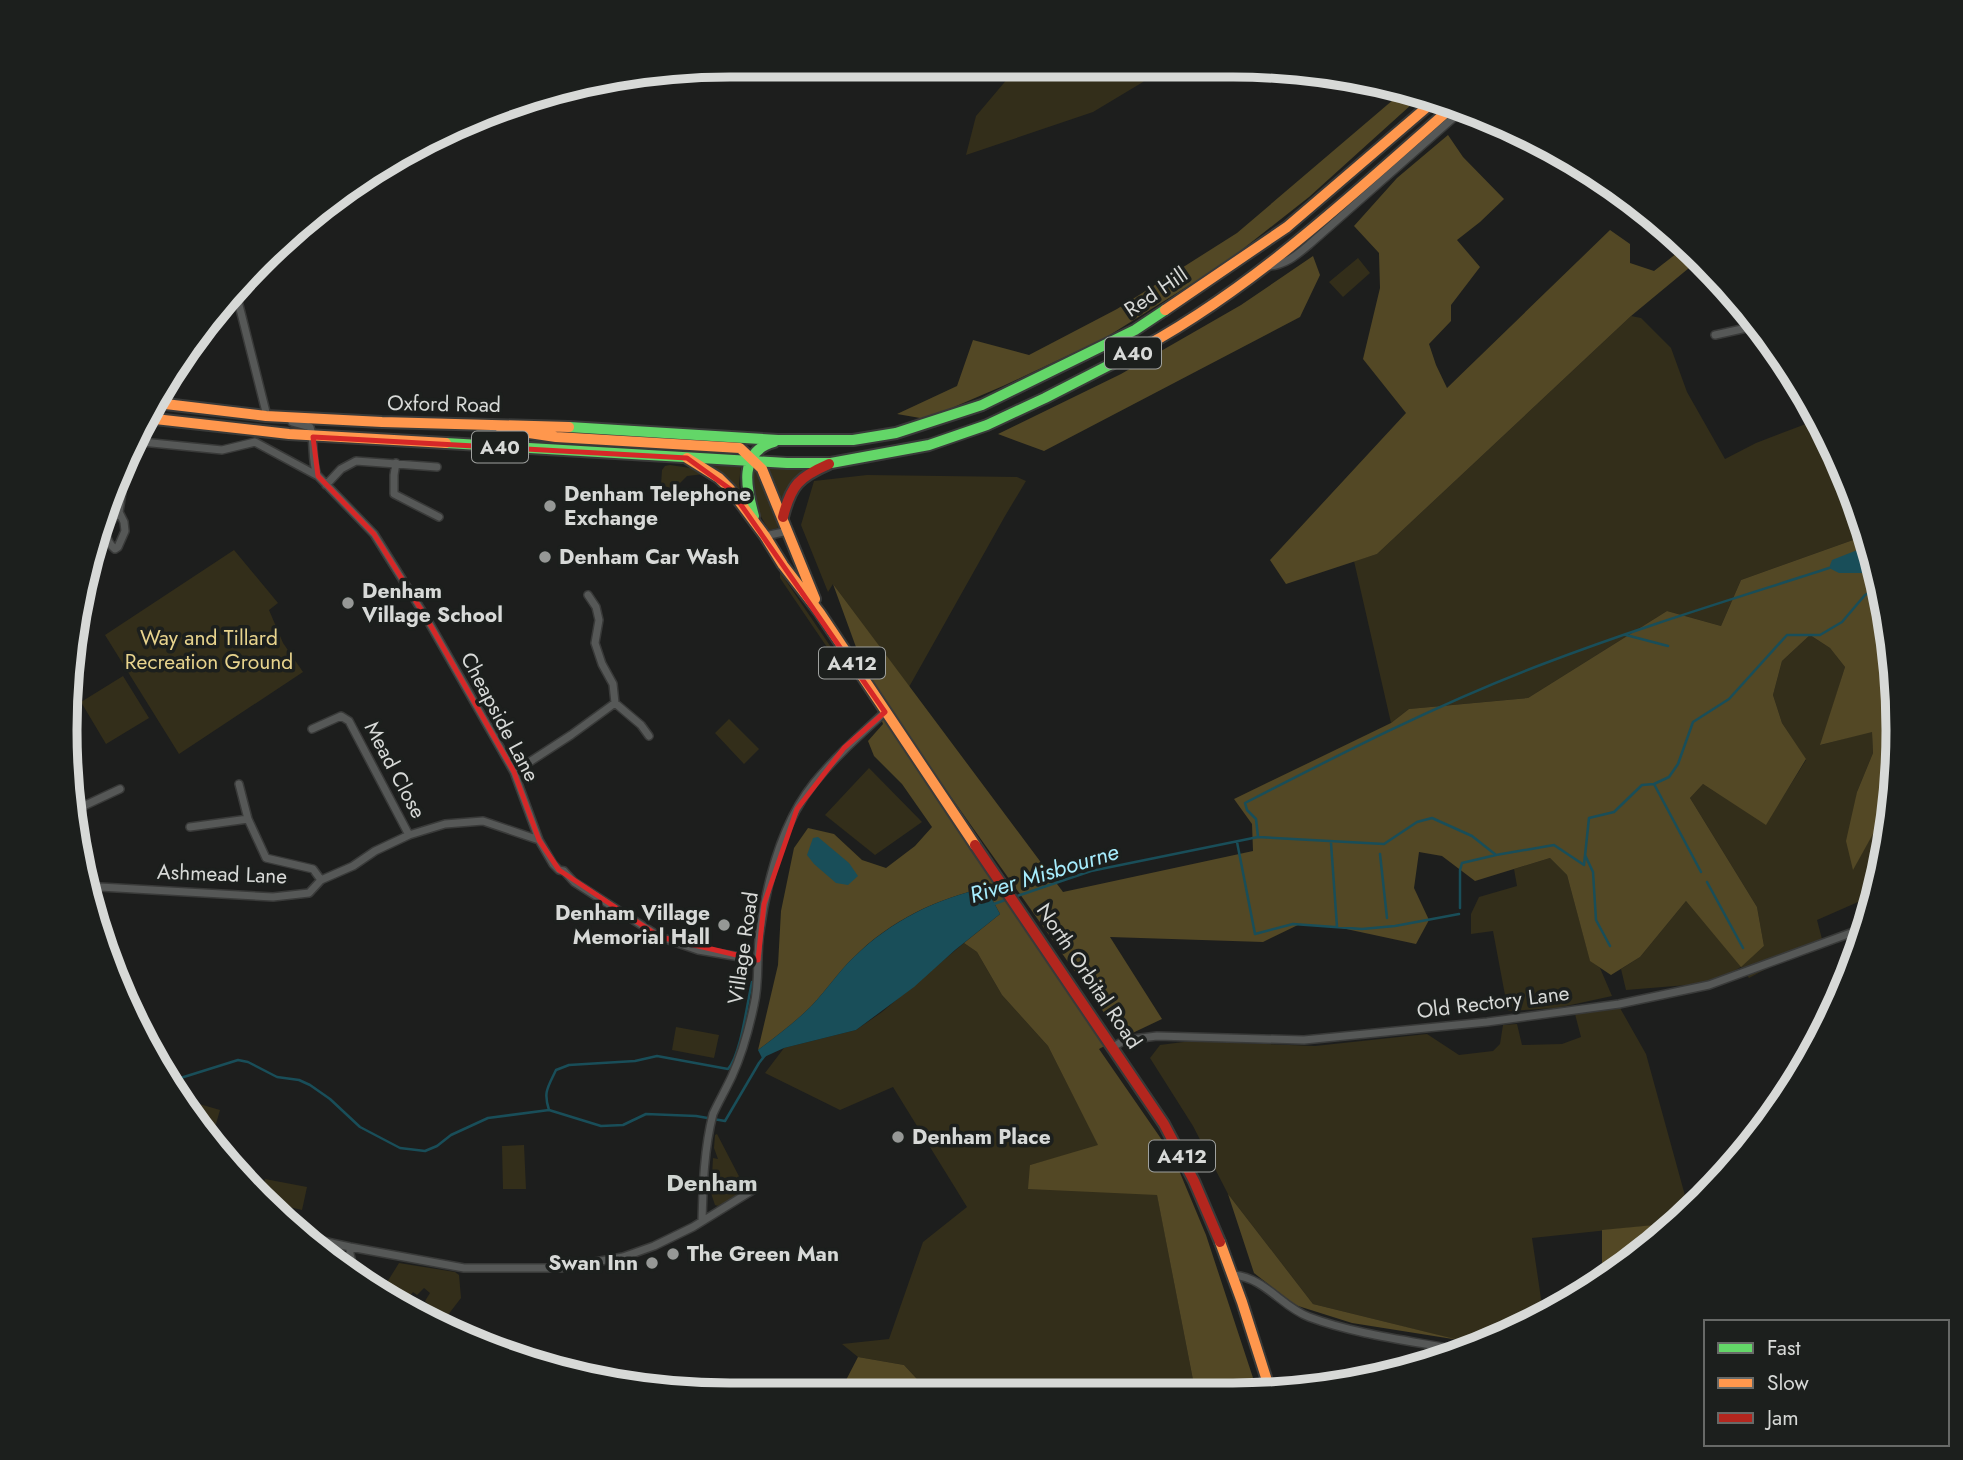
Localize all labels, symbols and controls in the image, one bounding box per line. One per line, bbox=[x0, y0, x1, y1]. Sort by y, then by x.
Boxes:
street label: Red Hill bbox=[1118, 260, 1194, 324]
road number: A40 bbox=[1105, 338, 1161, 368]
street label: Oxford Road bbox=[387, 388, 501, 420]
road number: A40 bbox=[472, 432, 528, 462]
place label: Denham Telephone Exchange bbox=[564, 479, 751, 533]
marker: Denham Telephone Exchange bbox=[542, 498, 558, 514]
place label: Denham Car Wash bbox=[559, 542, 739, 572]
marker: Denham Car Wash bbox=[537, 549, 553, 565]
place label: Denham Village School bbox=[361, 576, 503, 630]
marker: Denham Village School bbox=[340, 595, 356, 611]
park label: Way and Tillard Recreation Ground bbox=[125, 623, 293, 677]
street label: Cheapside Lane bbox=[453, 647, 547, 787]
road number: A412 bbox=[819, 648, 885, 678]
street label: Mead Close bbox=[357, 716, 433, 824]
water label: River Misbourne bbox=[965, 834, 1123, 912]
street label: Ashmead Lane bbox=[156, 857, 288, 891]
street label: Village Road bbox=[720, 890, 766, 1006]
street label: North Orbital Road bbox=[1029, 897, 1149, 1055]
place label: Denham Village Memorial Hall bbox=[555, 898, 710, 952]
marker: Denham Village Memorial Hall bbox=[716, 917, 732, 933]
street label: Old Rectory Lane bbox=[1415, 978, 1571, 1026]
place label: Denham Place bbox=[912, 1122, 1051, 1152]
marker: Denham Place bbox=[890, 1129, 906, 1145]
road number: A412 bbox=[1149, 1140, 1215, 1172]
district label: Denham bbox=[666, 1165, 758, 1200]
place label: The Green Man bbox=[687, 1239, 839, 1269]
marker: The Green Man bbox=[665, 1246, 681, 1262]
place label: Swan Inn bbox=[548, 1248, 638, 1278]
marker: Swan Inn bbox=[644, 1255, 660, 1271]
legend bbox=[1704, 1320, 1949, 1446]
text: Fast bbox=[1767, 1333, 1800, 1363]
text: Slow bbox=[1767, 1368, 1809, 1398]
text: Jam bbox=[1764, 1403, 1799, 1433]

